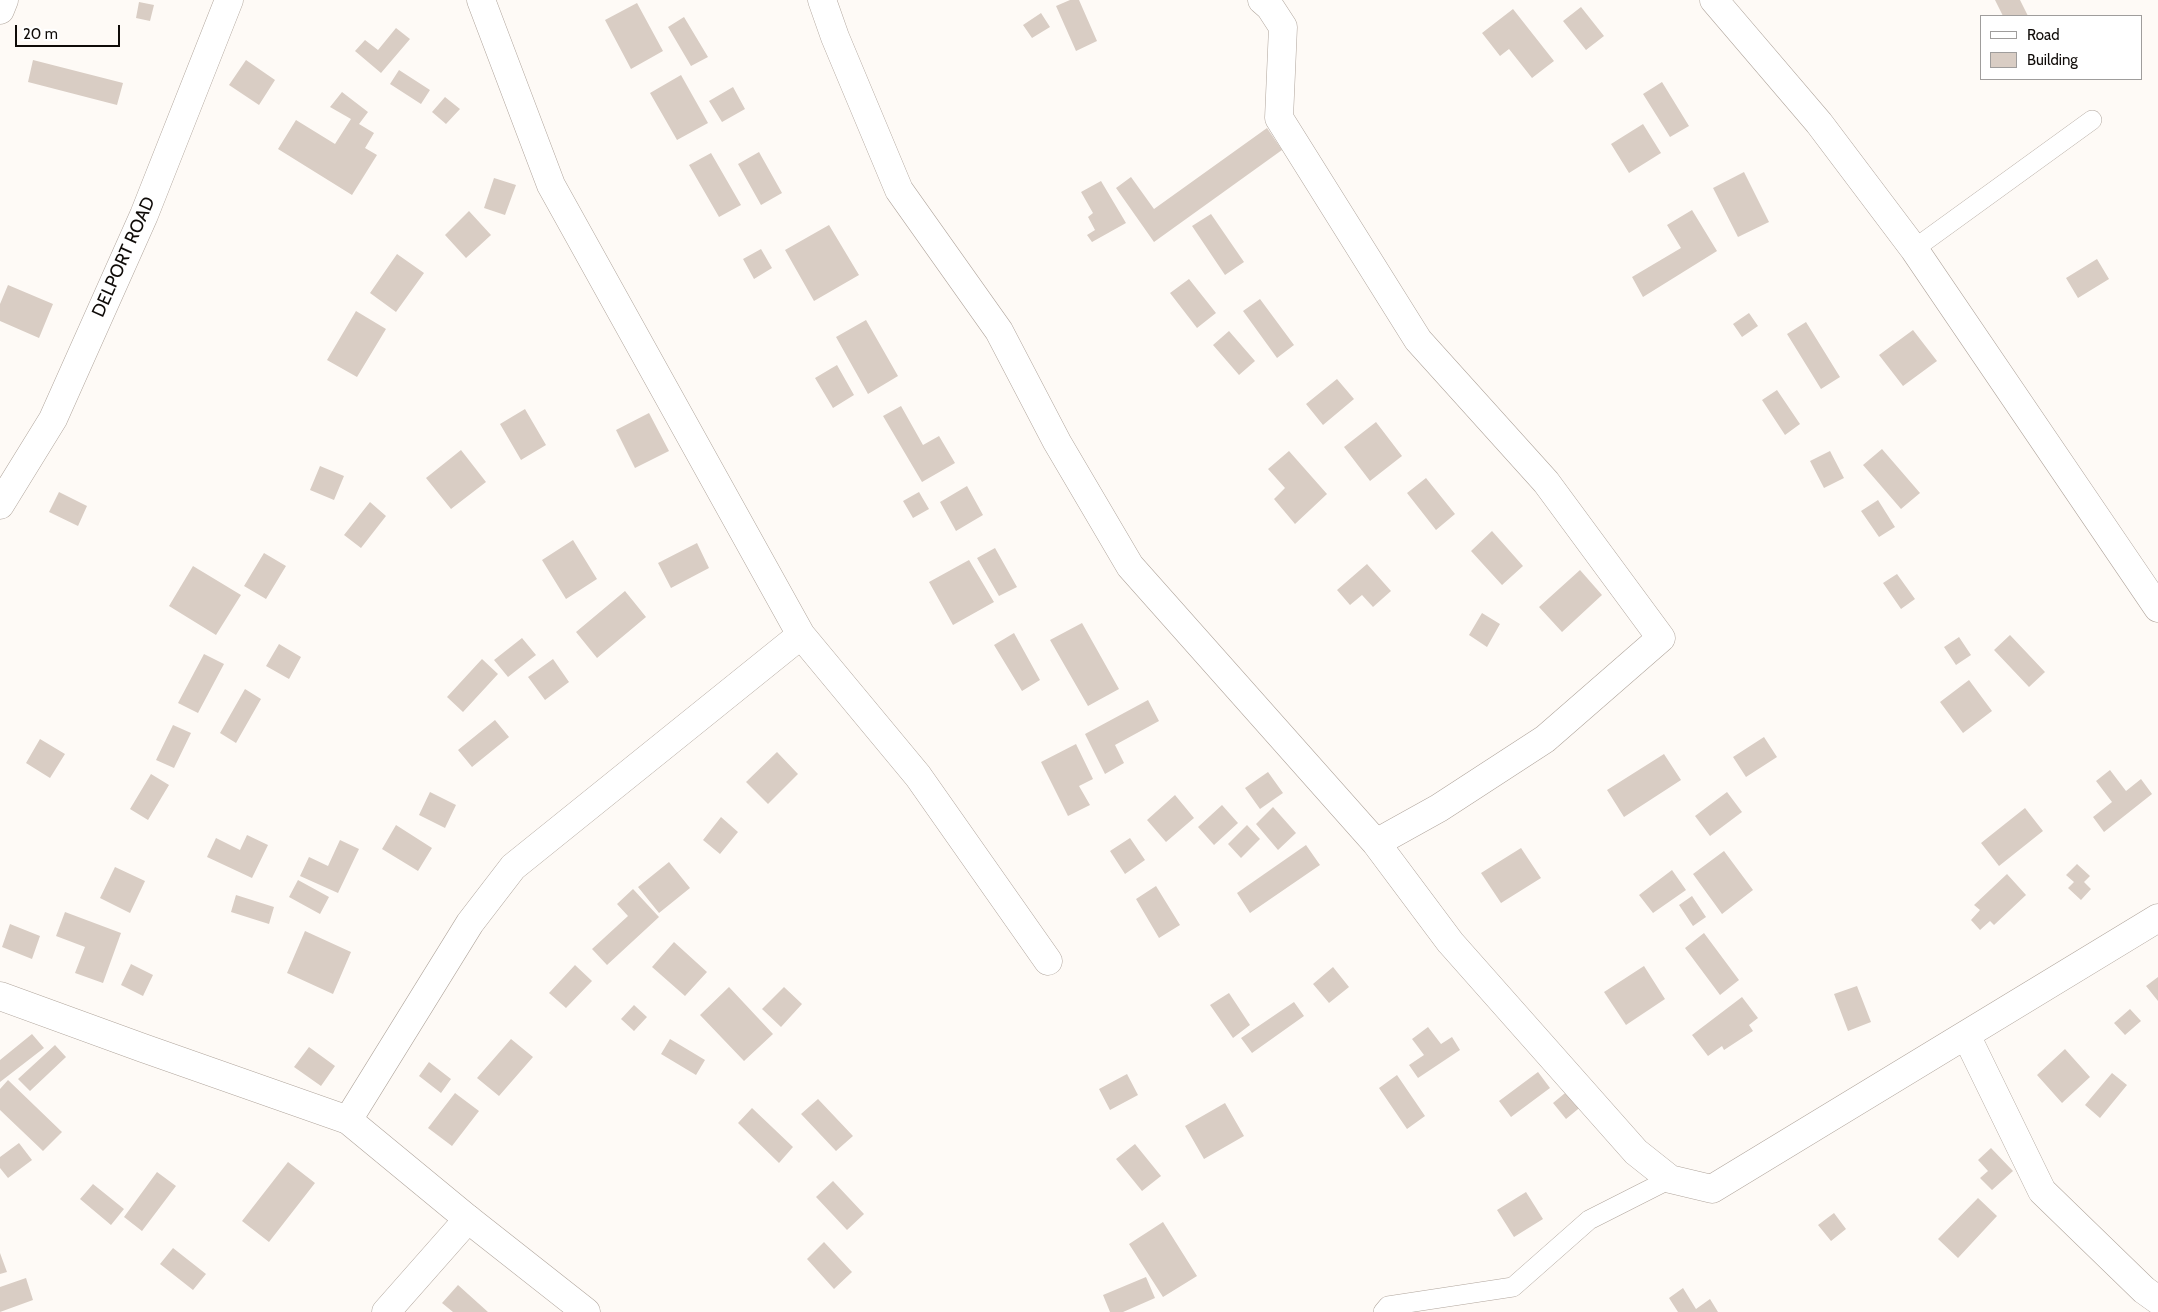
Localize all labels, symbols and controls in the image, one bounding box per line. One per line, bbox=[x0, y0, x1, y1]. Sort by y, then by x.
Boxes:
scale bar bbox=[18, 15, 122, 47]
legend bbox=[1980, 15, 2143, 80]
text: 20 m bbox=[23, 25, 58, 43]
text: Road bbox=[2027, 26, 2060, 44]
text: Building bbox=[2027, 51, 2078, 69]
street label: DELPORT ROAD bbox=[88, 194, 160, 320]

